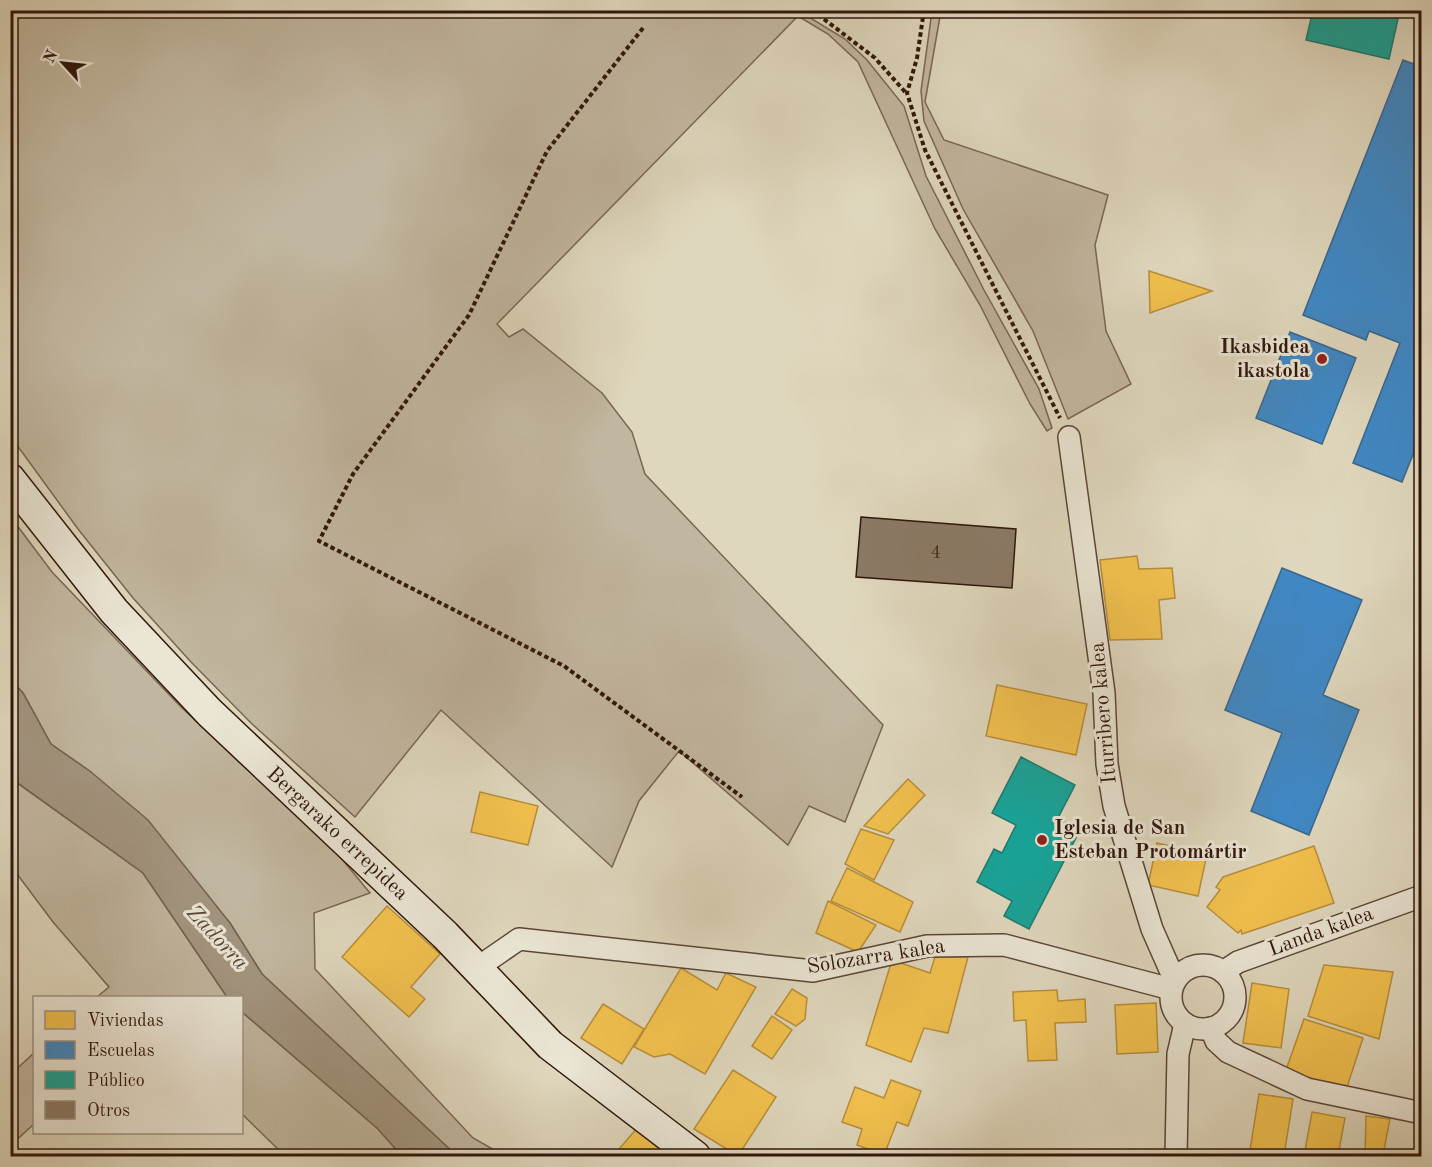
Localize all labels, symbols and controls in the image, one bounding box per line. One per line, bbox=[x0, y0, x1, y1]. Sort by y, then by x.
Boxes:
north arrow bbox=[33, 33, 93, 93]
text: N bbox=[42, 47, 62, 66]
place label: Ikasbidea ikastola bbox=[1220, 337, 1310, 382]
marker: Ikasbidea ikastola bbox=[1315, 352, 1329, 366]
house number: 4 bbox=[931, 544, 941, 562]
street label: Iturribero kalea bbox=[1087, 641, 1121, 785]
street label: Bergarako errepidea bbox=[262, 763, 412, 905]
place label: Iglesia de San Esteban Protomártir bbox=[1054, 818, 1247, 863]
marker: Iglesia de San Esteban Protomártir bbox=[1035, 833, 1049, 847]
water label: Zadorra bbox=[182, 902, 252, 975]
street label: Landa kalea bbox=[1266, 903, 1376, 961]
street label: Solozarra kalea bbox=[805, 936, 947, 978]
legend bbox=[33, 996, 243, 1134]
text: Viviendas bbox=[87, 1012, 164, 1030]
text: Escuelas bbox=[87, 1042, 155, 1060]
text: Público bbox=[87, 1072, 145, 1090]
text: Otros bbox=[87, 1102, 130, 1120]

